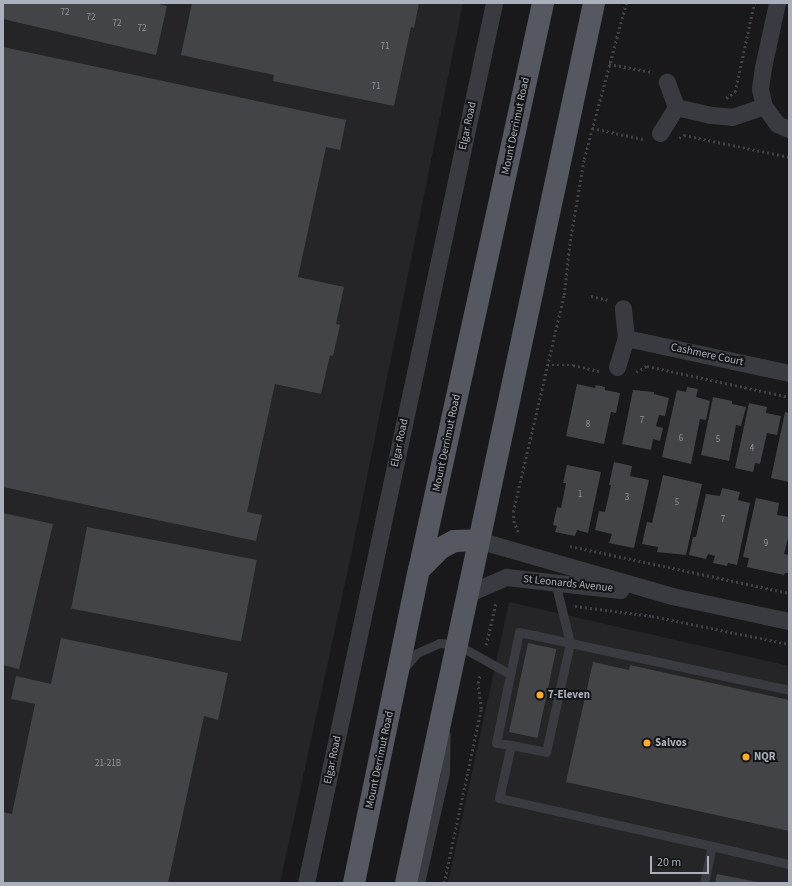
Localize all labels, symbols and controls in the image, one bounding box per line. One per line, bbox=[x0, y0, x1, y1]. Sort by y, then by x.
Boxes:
house number: 72 bbox=[61, 8, 69, 18]
house number: 72 bbox=[87, 13, 95, 23]
house number: 72 bbox=[113, 19, 121, 29]
house number: 72 bbox=[138, 24, 146, 34]
house number: 71 bbox=[381, 42, 389, 52]
street label: Mount Derrimut Road bbox=[499, 76, 533, 176]
house number: 71 bbox=[372, 82, 380, 92]
street label: Elgar Road bbox=[456, 101, 480, 151]
street label: Cashmere Court bbox=[669, 341, 745, 369]
street label: Mount Derrimut Road bbox=[430, 393, 464, 493]
house number: 7 bbox=[640, 416, 644, 426]
street label: Elgar Road bbox=[388, 418, 412, 468]
house number: 8 bbox=[586, 420, 590, 430]
house number: 6 bbox=[679, 434, 683, 444]
house number: 5 bbox=[716, 435, 720, 445]
house number: 4 bbox=[750, 444, 754, 454]
house number: 1 bbox=[578, 490, 582, 500]
house number: 3 bbox=[625, 493, 629, 503]
house number: 5 bbox=[675, 498, 679, 508]
house number: 7 bbox=[721, 515, 725, 525]
house number: 9 bbox=[764, 539, 768, 549]
street label: St Leonards Avenue bbox=[522, 573, 614, 595]
place label: 7-Eleven bbox=[548, 688, 590, 702]
marker: 7-Eleven bbox=[535, 690, 545, 700]
street label: Mount Derrimut Road bbox=[363, 710, 397, 810]
street label: Elgar Road bbox=[321, 735, 345, 785]
place label: Salvos bbox=[655, 736, 687, 750]
marker: Salvos bbox=[642, 738, 652, 748]
place label: NQR bbox=[754, 750, 776, 764]
marker: NQR bbox=[741, 752, 751, 762]
house number: 21-21B bbox=[95, 759, 121, 769]
scale bar bbox=[652, 848, 711, 874]
text: 20 m bbox=[657, 854, 681, 871]

